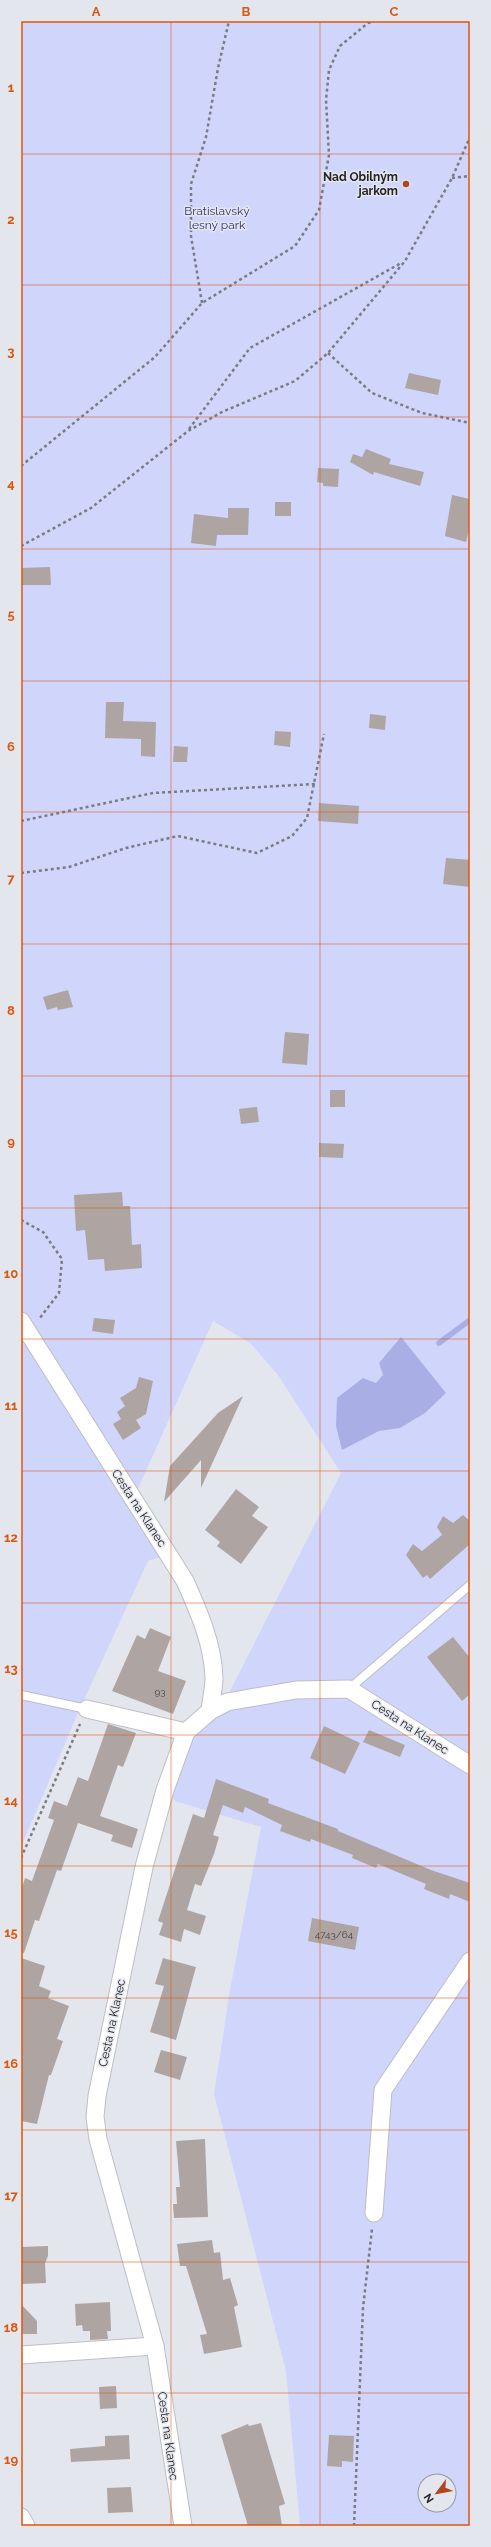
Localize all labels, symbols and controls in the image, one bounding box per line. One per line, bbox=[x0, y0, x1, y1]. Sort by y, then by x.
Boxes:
text: A bbox=[92, 4, 101, 19]
text: B bbox=[242, 4, 251, 19]
text: C bbox=[390, 4, 399, 19]
text: 1 bbox=[8, 80, 15, 95]
place label: Nad Obilným jarkom bbox=[323, 170, 398, 198]
marker: Nad Obilným jarkom bbox=[401, 179, 411, 189]
park label: Bratislavský lesný park bbox=[184, 204, 250, 232]
text: 2 bbox=[7, 212, 15, 227]
text: 3 bbox=[7, 344, 15, 359]
text: 4 bbox=[7, 476, 15, 491]
text: 5 bbox=[7, 607, 15, 622]
text: 6 bbox=[7, 739, 15, 754]
text: 7 bbox=[7, 871, 15, 886]
text: 8 bbox=[7, 1003, 15, 1018]
text: 9 bbox=[7, 1134, 15, 1149]
text: 10 bbox=[4, 1266, 18, 1281]
text: 11 bbox=[5, 1398, 18, 1413]
street label: Cesta na Klanec bbox=[109, 1467, 169, 1550]
text: 12 bbox=[4, 1530, 18, 1545]
text: 13 bbox=[4, 1661, 18, 1676]
house number: 93 bbox=[154, 1686, 166, 1697]
street label: Cesta na Klanec bbox=[369, 1697, 452, 1757]
text: 14 bbox=[4, 1793, 18, 1808]
text: 15 bbox=[4, 1925, 18, 1940]
house number: 4743/64 bbox=[315, 1929, 354, 1940]
street label: Cesta na Klanec bbox=[96, 1977, 128, 2068]
text: 16 bbox=[4, 2056, 18, 2071]
text: 17 bbox=[4, 2188, 19, 2203]
text: 18 bbox=[4, 2320, 18, 2335]
street label: Cesta na Klanec bbox=[155, 2391, 181, 2482]
text: 19 bbox=[4, 2452, 18, 2467]
north arrow bbox=[417, 2473, 457, 2513]
text: N bbox=[421, 2491, 437, 2505]

